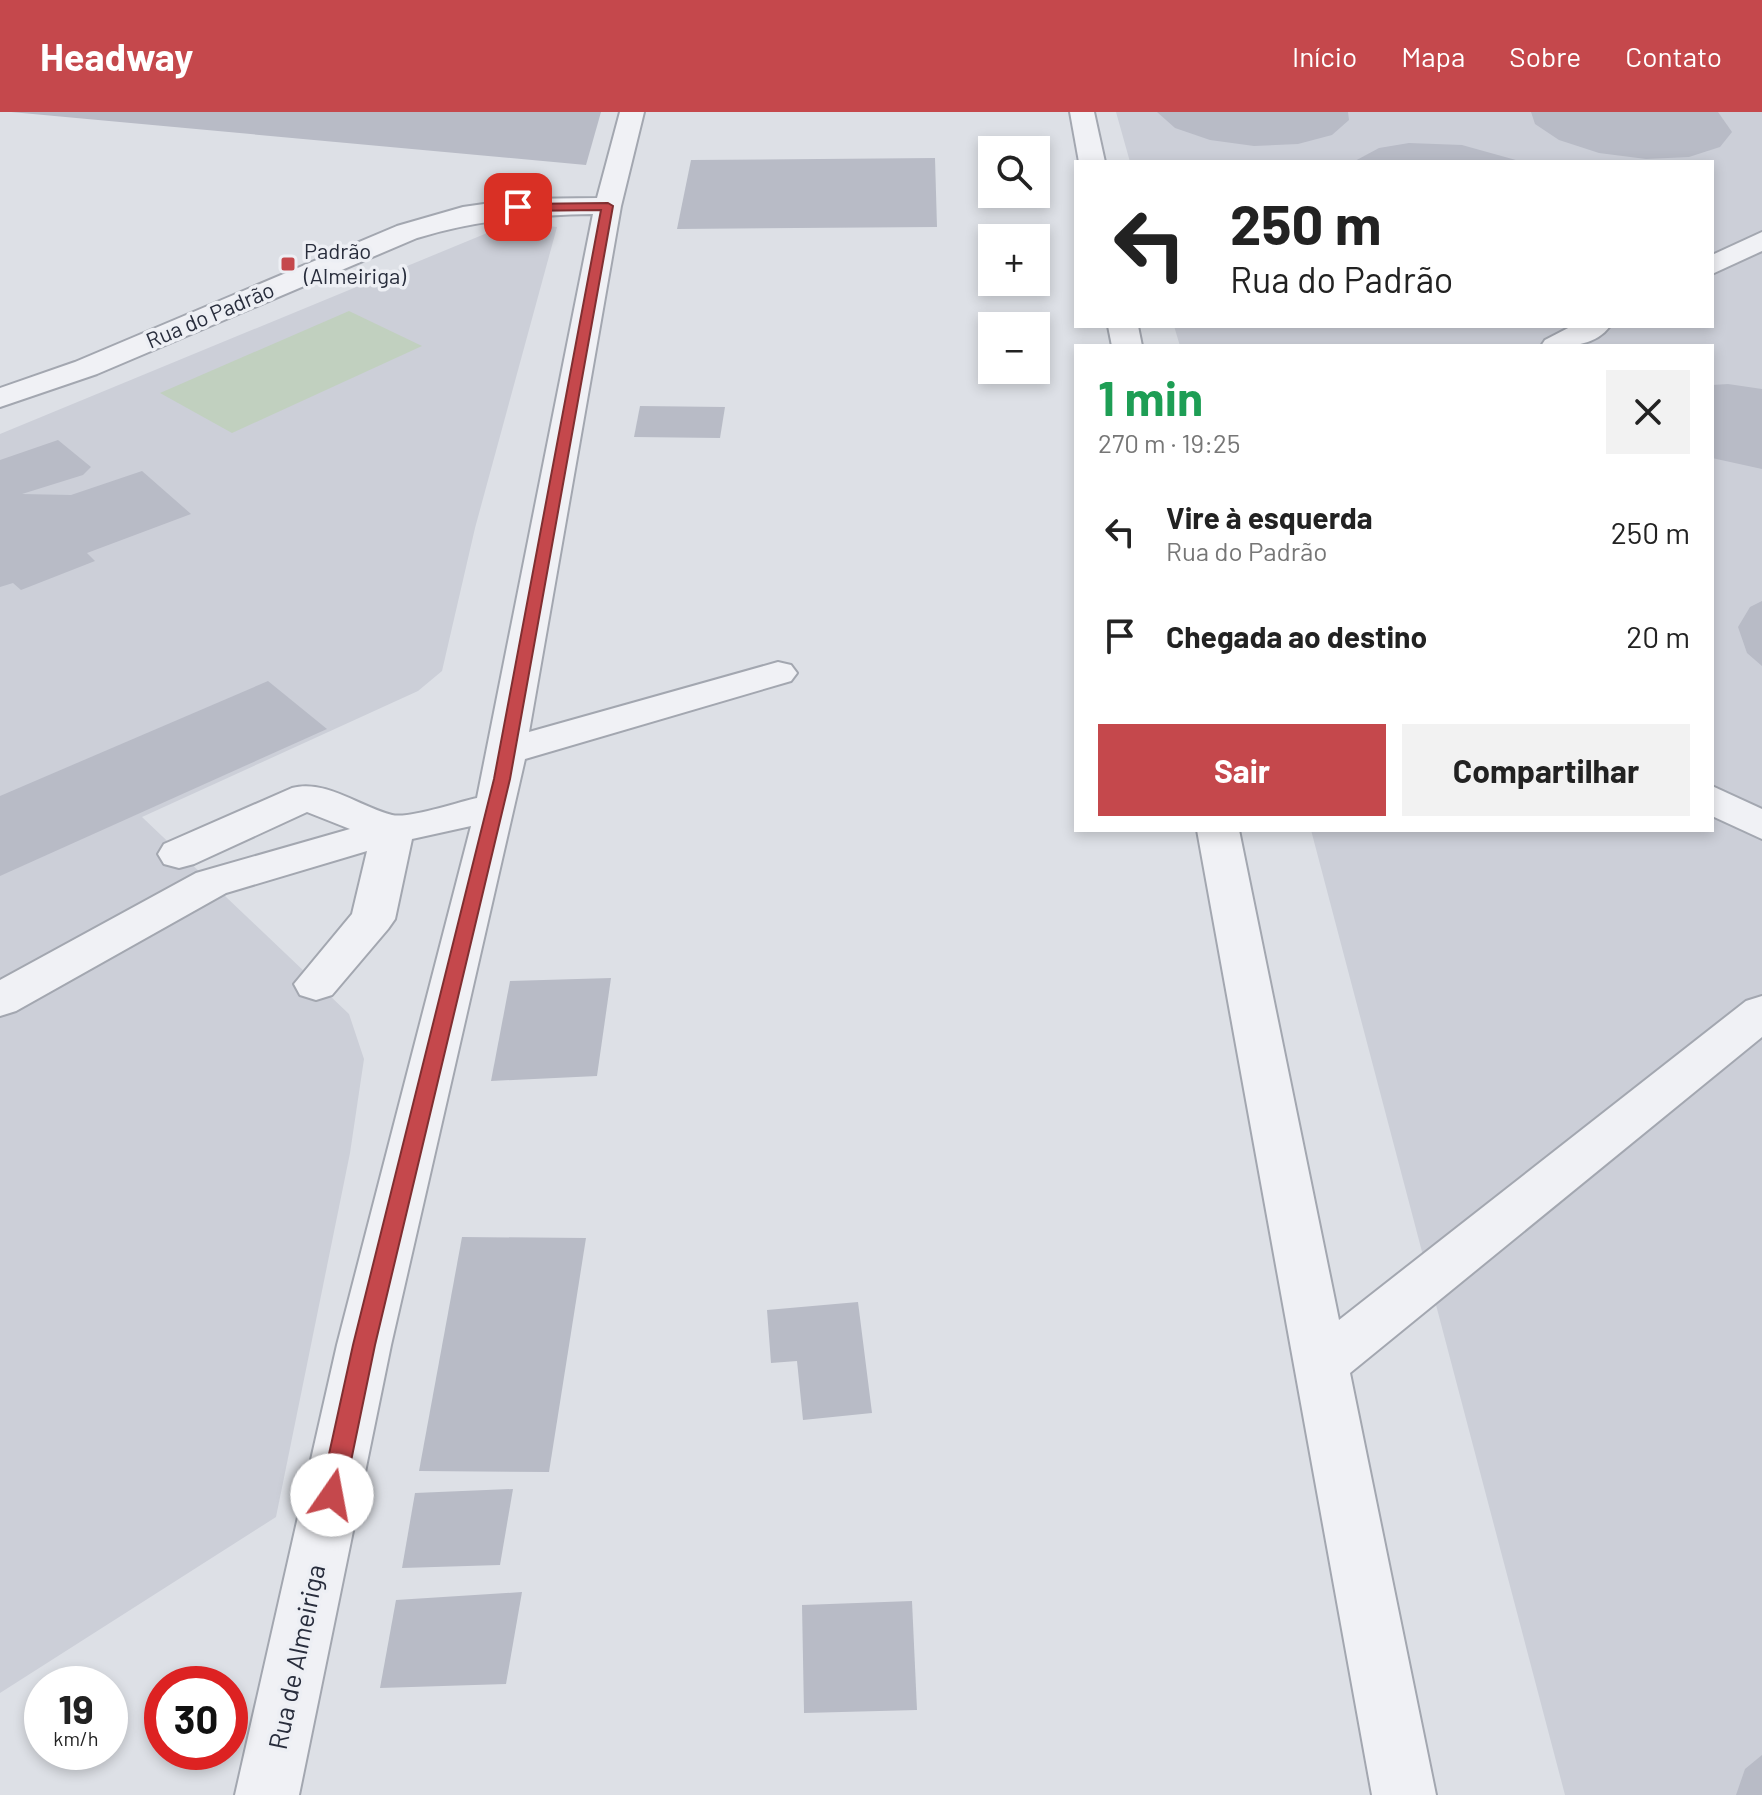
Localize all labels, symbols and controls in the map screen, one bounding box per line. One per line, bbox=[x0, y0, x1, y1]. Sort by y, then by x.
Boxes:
text: Headway bbox=[40, 33, 193, 79]
text: Início bbox=[1292, 39, 1357, 73]
text: Mapa bbox=[1401, 39, 1465, 73]
text: Sobre bbox=[1509, 39, 1581, 73]
text: Contato bbox=[1625, 39, 1722, 73]
map controls bbox=[978, 136, 1050, 384]
button: search bbox=[978, 136, 1050, 208]
pin bbox=[484, 173, 552, 241]
icon: arrive bbox=[496, 185, 540, 229]
text: 250 m bbox=[1230, 189, 1381, 256]
icon: left bbox=[1098, 192, 1202, 296]
button: + bbox=[978, 224, 1050, 296]
place label: Padrão (Almeiriga) bbox=[303, 237, 406, 288]
marker: Padrão (Almeiriga) bbox=[279, 255, 297, 273]
text: Rua do Padrão bbox=[1230, 257, 1453, 300]
street label: Rua do Padrão bbox=[142, 275, 278, 353]
button: − bbox=[978, 312, 1050, 384]
text: 1 min bbox=[1098, 368, 1203, 426]
button: close bbox=[1606, 370, 1690, 454]
text: 270 m · 19:25 bbox=[1098, 427, 1240, 458]
text: Vire à esquerda bbox=[1166, 499, 1373, 535]
icon: left bbox=[1098, 510, 1142, 554]
text: 250 m bbox=[1611, 514, 1690, 550]
text: Rua do Padrão bbox=[1166, 535, 1327, 566]
icon: arrive bbox=[1098, 614, 1142, 658]
text: Chegada ao destino bbox=[1166, 618, 1427, 654]
text: 20 m bbox=[1626, 618, 1690, 654]
button: Sair bbox=[1098, 724, 1386, 816]
button: Compartilhar bbox=[1402, 724, 1690, 816]
position arrow bbox=[290, 1453, 374, 1537]
street label: Rua de Almeiriga bbox=[261, 1561, 330, 1752]
speed limit sign: 30 bbox=[144, 1666, 248, 1770]
text: 19 bbox=[58, 1684, 94, 1732]
text: km/h bbox=[53, 1726, 99, 1750]

